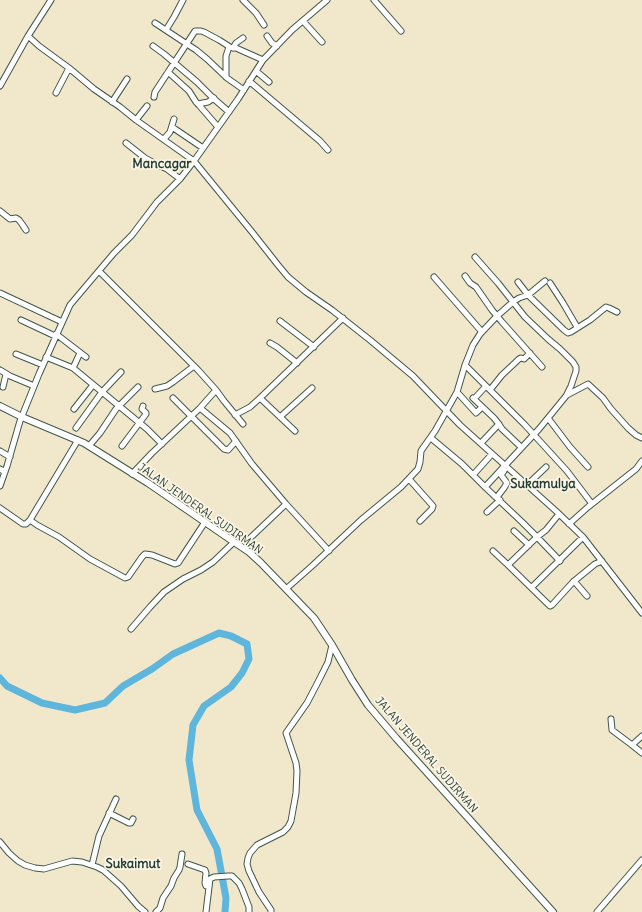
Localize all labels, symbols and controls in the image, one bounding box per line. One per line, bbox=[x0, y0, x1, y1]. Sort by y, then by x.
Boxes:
district label: Mancagar bbox=[132, 156, 192, 172]
street label: JALAN JENDERAL SUDIRMAN bbox=[135, 461, 265, 557]
district label: Sukamulya bbox=[510, 476, 576, 492]
street label: JALAN JENDERAL SUDIRMAN bbox=[372, 694, 480, 816]
district label: Sukaimut bbox=[105, 856, 161, 872]

